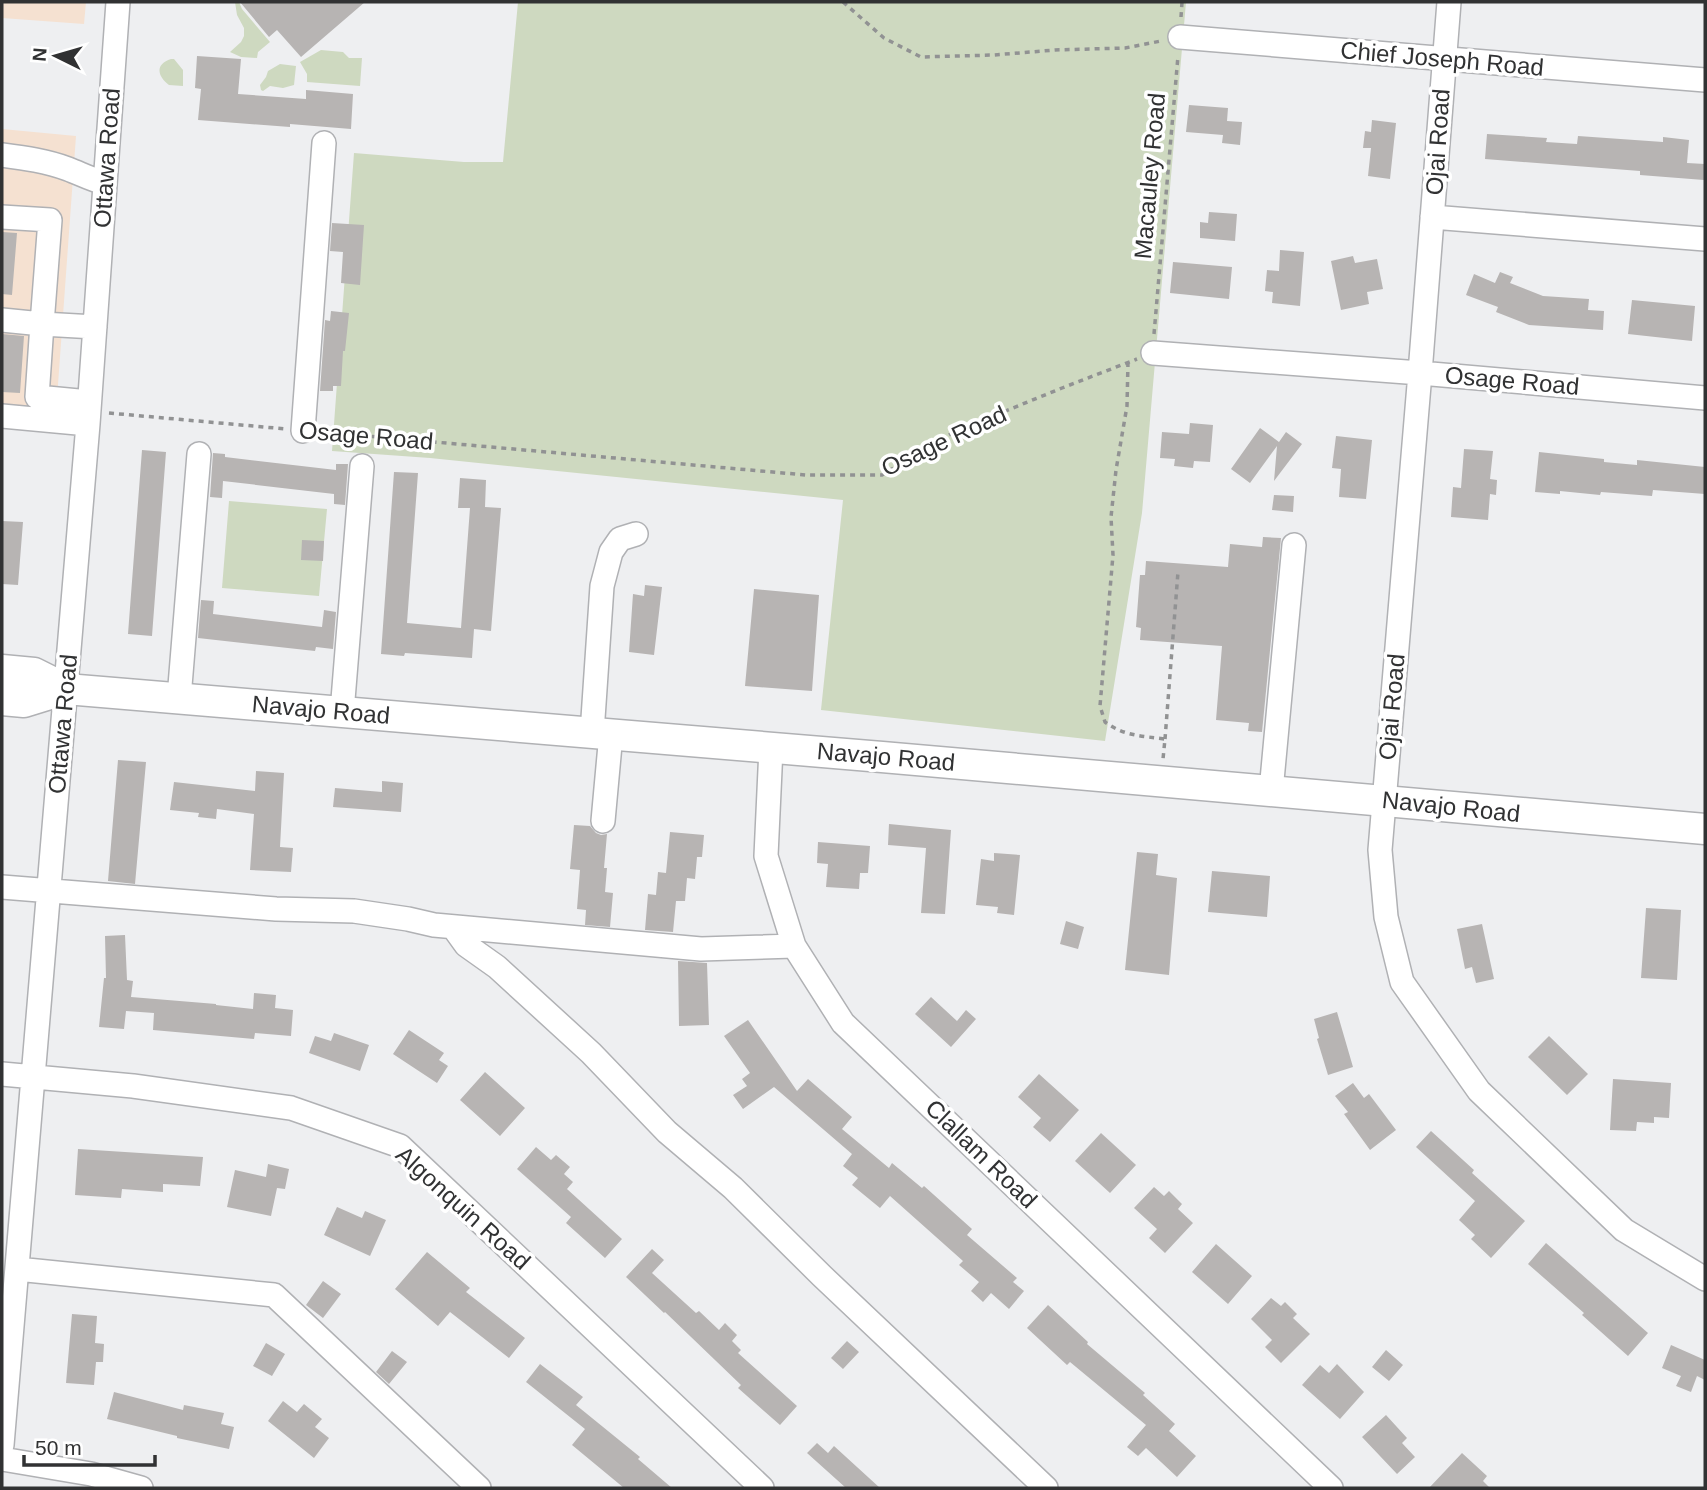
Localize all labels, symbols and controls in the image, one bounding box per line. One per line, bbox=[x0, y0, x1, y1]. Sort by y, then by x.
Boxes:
north arrow bbox=[21, 21, 91, 91]
street label: Chief Joseph Road bbox=[1339, 36, 1545, 81]
text: N bbox=[29, 47, 51, 62]
street label: Ottawa Road bbox=[88, 87, 125, 229]
street label: Ojai Road bbox=[1420, 88, 1455, 196]
street label: Macauley Road bbox=[1129, 92, 1170, 260]
street label: Osage Road bbox=[1444, 361, 1580, 400]
street label: Osage Road bbox=[877, 400, 1011, 481]
street label: Osage Road bbox=[298, 416, 434, 455]
street label: Ottawa Road bbox=[43, 653, 82, 795]
street label: Ojai Road bbox=[1373, 653, 1410, 761]
street label: Navajo Road bbox=[251, 690, 391, 729]
street label: Navajo Road bbox=[816, 737, 956, 776]
street label: Navajo Road bbox=[1381, 786, 1521, 827]
street label: Clallam Road bbox=[920, 1094, 1043, 1213]
street label: Algonquin Road bbox=[391, 1140, 536, 1275]
scale bar bbox=[24, 1424, 156, 1468]
text: 50 m bbox=[35, 1436, 82, 1459]

